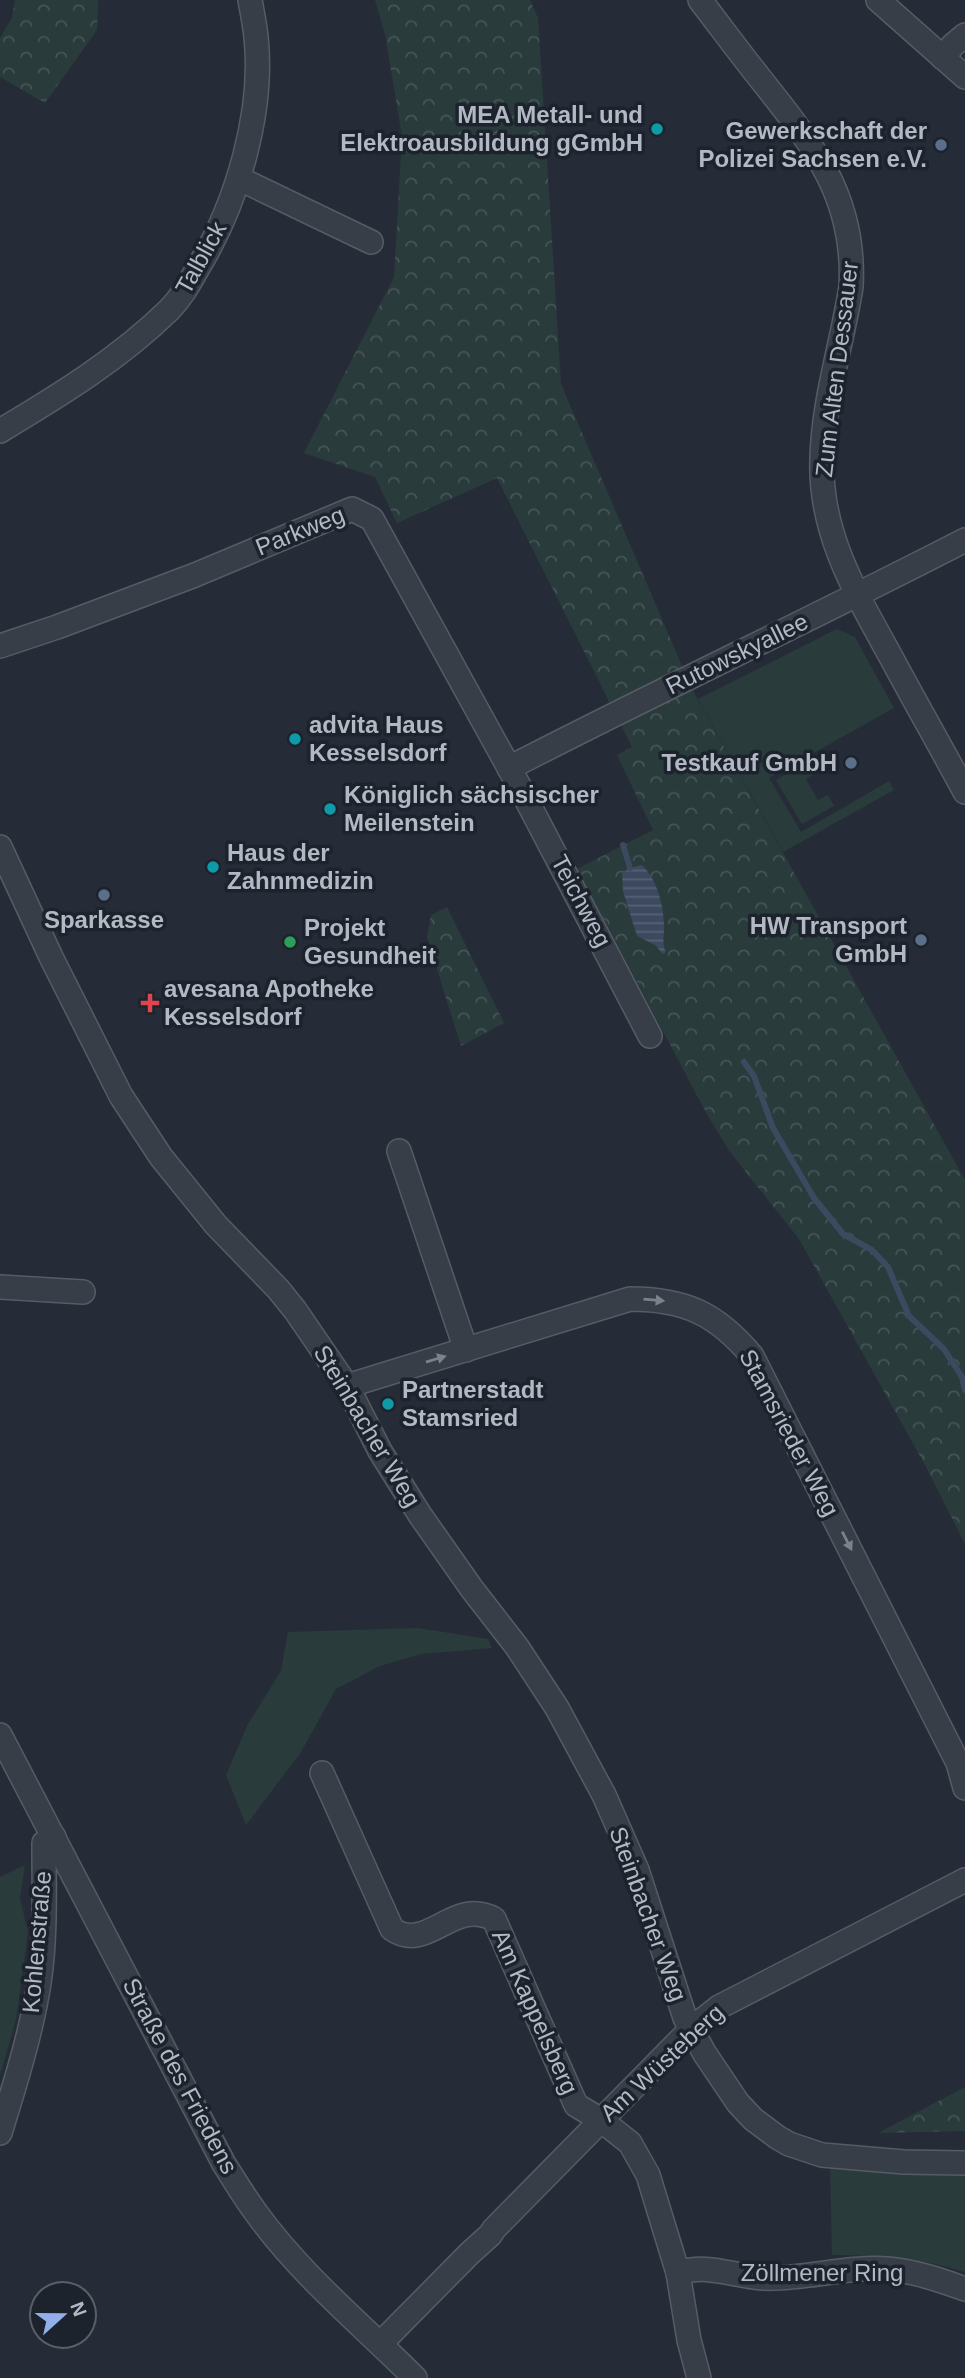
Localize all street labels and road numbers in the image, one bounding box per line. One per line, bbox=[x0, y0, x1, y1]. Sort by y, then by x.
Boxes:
street label: Talblick bbox=[170, 216, 232, 299]
street label: Zum Alten Dessauer bbox=[810, 259, 863, 478]
street label: Parkweg bbox=[251, 501, 348, 561]
street label: Rutowskyallee bbox=[661, 608, 812, 700]
street label: Teichweg bbox=[546, 850, 617, 951]
street label: Steinbacher Weg bbox=[309, 1340, 426, 1511]
street label: Stamsrieder Weg bbox=[734, 1345, 845, 1521]
street label: Steinbacher Weg bbox=[604, 1823, 693, 2005]
street label: Kohlenstraße bbox=[17, 1870, 56, 2014]
street label: Am Kappelsberg bbox=[487, 1925, 584, 2098]
street label: Straße des Friedens bbox=[117, 1973, 243, 2178]
street label: Am Wüsteberg bbox=[594, 1999, 729, 2127]
street label: Zöllmener Ring bbox=[741, 2259, 903, 2286]

